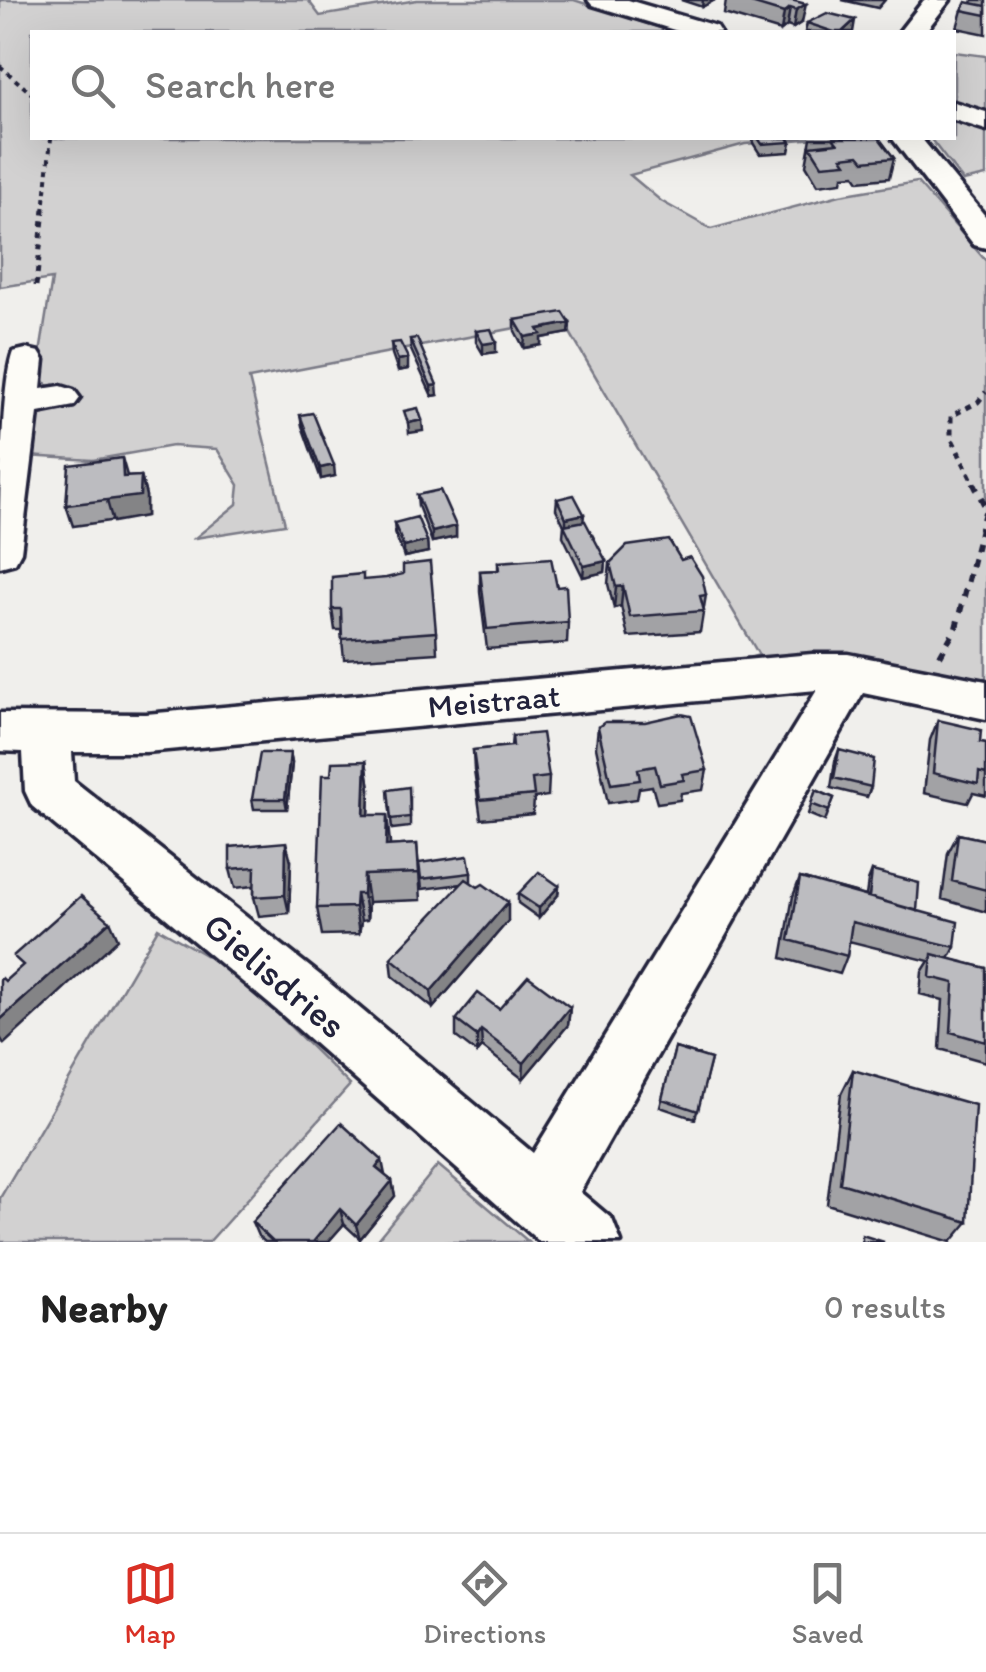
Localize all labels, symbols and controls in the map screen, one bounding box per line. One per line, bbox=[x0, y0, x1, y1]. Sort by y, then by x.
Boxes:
search box bbox=[30, 30, 956, 140]
icon: search bbox=[65, 58, 120, 113]
text: Search here bbox=[145, 62, 336, 108]
street label: Meistraat bbox=[426, 676, 562, 726]
street label: Gielisdries bbox=[194, 902, 356, 1048]
text: Nearby bbox=[40, 1282, 167, 1333]
text: 0 results bbox=[824, 1288, 946, 1326]
tab: Map bbox=[123, 1556, 178, 1650]
tab: Directions bbox=[423, 1556, 546, 1650]
tab: Saved bbox=[792, 1556, 863, 1650]

